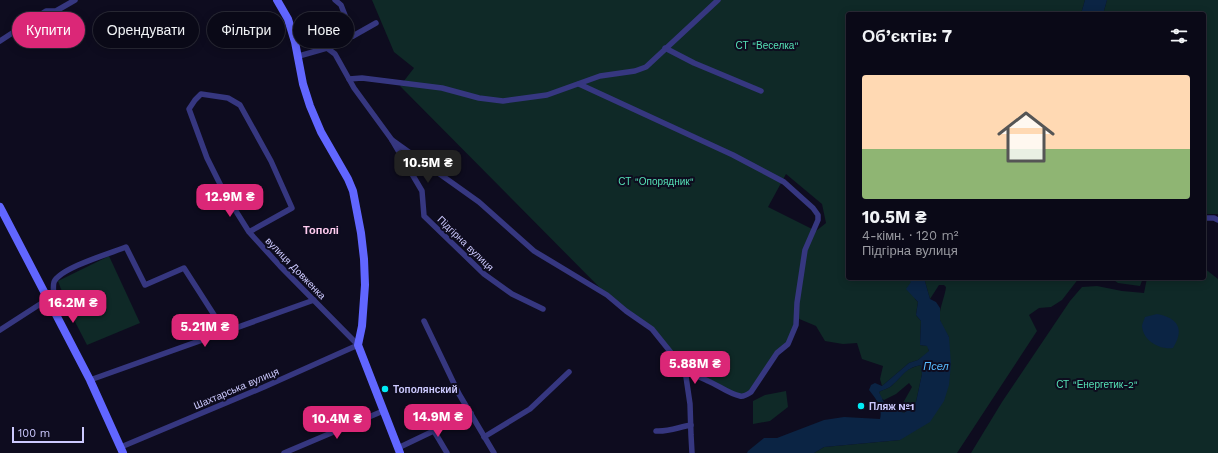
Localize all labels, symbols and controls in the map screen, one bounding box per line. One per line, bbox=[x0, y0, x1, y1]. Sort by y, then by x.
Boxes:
chip: Купити bbox=[12, 12, 85, 48]
chip: Орендувати bbox=[93, 12, 199, 48]
chip: Фільтри bbox=[207, 12, 285, 48]
chip: Нове bbox=[293, 12, 354, 48]
icon: filters bbox=[1168, 25, 1190, 47]
text: Об’єктів: 7 bbox=[862, 26, 952, 46]
park label: СТ "Веселка" bbox=[736, 40, 798, 51]
icon: home bbox=[990, 101, 1062, 173]
pin: 10.5M ₴ bbox=[391, 150, 465, 184]
text: 10.5M ₴ bbox=[403, 155, 453, 170]
park label: СТ "Опорядник" bbox=[618, 176, 694, 187]
pin: 12.9M ₴ bbox=[193, 184, 267, 218]
text: 12.9M ₴ bbox=[205, 189, 255, 204]
text: 10.5M ₴ bbox=[862, 207, 927, 227]
street label: Підгірна вулиця bbox=[435, 214, 496, 273]
district label: Тополі bbox=[303, 224, 339, 237]
text: 4-кімн. · 120 m² bbox=[862, 228, 959, 243]
street label: вулиця Довженка bbox=[263, 235, 328, 302]
text: Підгірна вулиця bbox=[862, 243, 958, 258]
pin: 16.2M ₴ bbox=[36, 290, 110, 324]
text: 16.2M ₴ bbox=[48, 295, 98, 310]
pin: 5.21M ₴ bbox=[168, 314, 242, 348]
text: 5.21M ₴ bbox=[181, 319, 229, 334]
pin: 5.88M ₴ bbox=[658, 351, 732, 385]
text: 5.88M ₴ bbox=[669, 356, 721, 371]
water label: Псел bbox=[923, 360, 949, 373]
street label: Шахтарська вулиця bbox=[192, 366, 280, 411]
park label: СТ "Енергетик-2" bbox=[1056, 379, 1138, 390]
marker: Тополянский bbox=[380, 384, 390, 394]
place label: Тополянский bbox=[393, 384, 458, 395]
marker: Пляж №1 bbox=[856, 401, 866, 411]
place label: Пляж №1 bbox=[869, 401, 914, 412]
pin: 14.9M ₴ bbox=[401, 404, 475, 438]
pin: 10.4M ₴ bbox=[300, 406, 374, 440]
text: 14.9M ₴ bbox=[413, 409, 463, 424]
text: 10.4M ₴ bbox=[312, 411, 362, 426]
scale bar bbox=[12, 425, 84, 444]
text: 100 m bbox=[18, 427, 50, 440]

